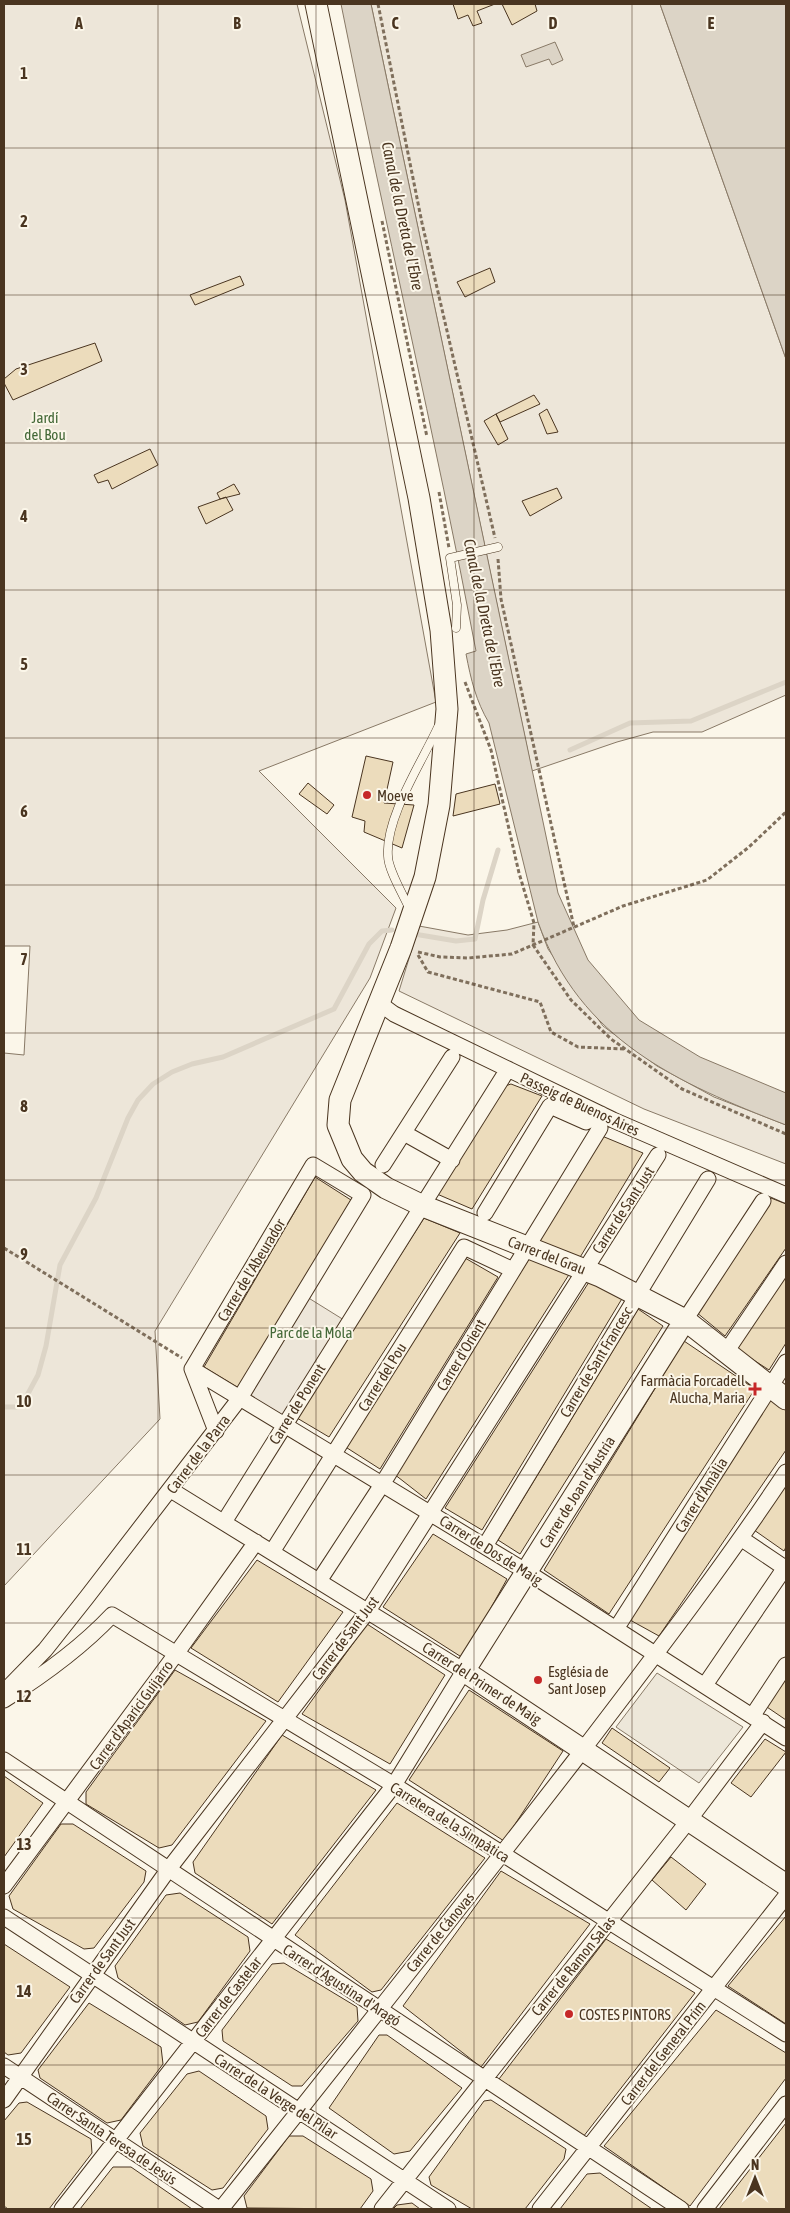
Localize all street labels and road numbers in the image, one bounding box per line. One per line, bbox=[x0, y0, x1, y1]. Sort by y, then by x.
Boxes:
street label: Passeig de Buenos Aires bbox=[518, 1069, 642, 1139]
street label: Carrer de Sant Just bbox=[589, 1163, 657, 1257]
street label: Carrer de l'Abeurador bbox=[214, 1215, 289, 1324]
street label: Carrer del Grau bbox=[506, 1232, 588, 1278]
street label: Carrer de Sant Francesc bbox=[556, 1303, 636, 1420]
street label: Carrer d'Orient bbox=[433, 1316, 489, 1394]
street label: Carrer del Pou bbox=[354, 1340, 410, 1414]
street label: Carrer de Ponent bbox=[265, 1361, 329, 1447]
street label: Carrer de la Parra bbox=[163, 1411, 233, 1497]
street label: Carrer de Joan d'Àustria bbox=[536, 1433, 618, 1551]
street label: Carrer d'Amàlia bbox=[671, 1454, 731, 1536]
street label: Carrer de Dos de Maig bbox=[437, 1512, 546, 1589]
street label: Carrer de Sant Just bbox=[308, 1593, 382, 1683]
street label: Carrer del Primer de Maig bbox=[419, 1638, 545, 1728]
street label: Carrer d'Aparici Guijarro bbox=[86, 1657, 176, 1773]
street label: Carretera de la Simpàtica bbox=[387, 1778, 513, 1866]
street label: Carrer de Cánovas bbox=[403, 1889, 477, 1975]
street label: Carrer de Ramon Salas bbox=[528, 1913, 618, 2019]
street label: Carrer de Sant Just bbox=[66, 1915, 138, 2007]
street label: Carrer d'Agustina d'Aragó bbox=[280, 1941, 404, 2029]
street label: Carrer de Castelar bbox=[191, 1953, 265, 2041]
street label: Carrer del General Prim bbox=[617, 1997, 709, 2109]
street label: Carrer de la Verge del Pilar bbox=[211, 2050, 341, 2142]
street label: Carrer Santa Teresa de Jesús bbox=[44, 2088, 180, 2188]

